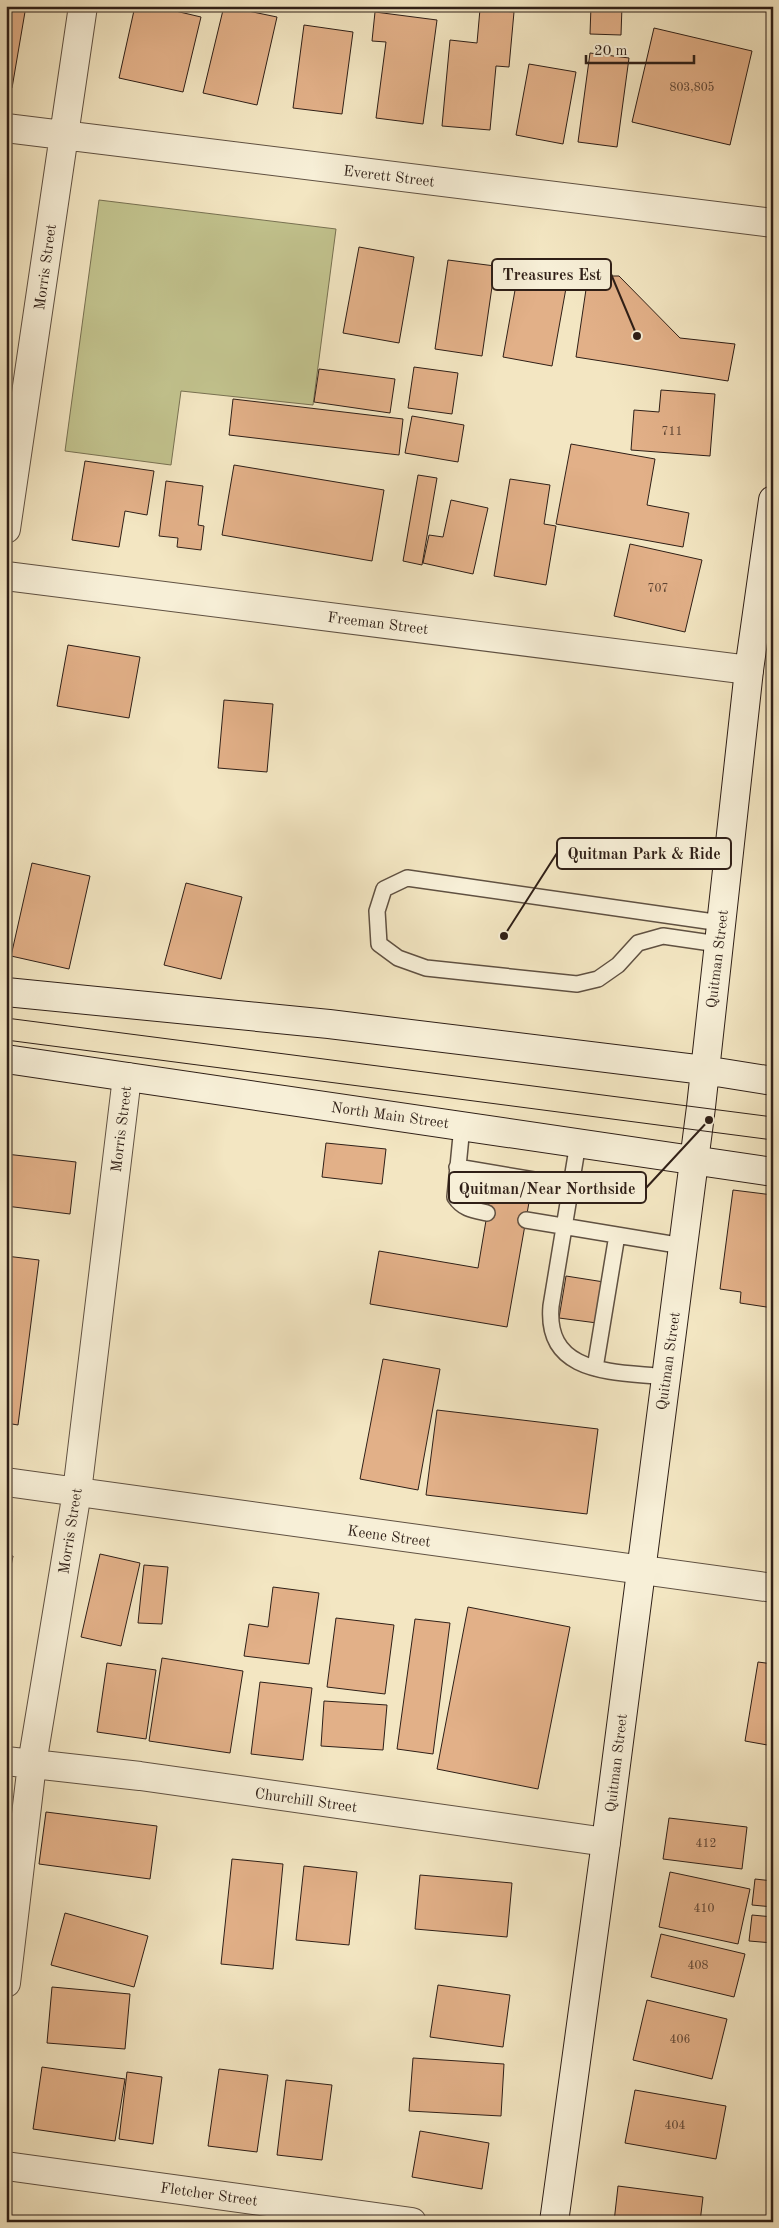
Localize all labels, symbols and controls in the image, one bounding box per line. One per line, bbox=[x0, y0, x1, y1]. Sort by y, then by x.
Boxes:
scale bar bbox=[586, 32, 694, 64]
text: 20 m bbox=[594, 44, 628, 59]
house number: 803,805 bbox=[669, 81, 715, 94]
street label: Everett Street bbox=[342, 164, 435, 191]
street label: Morris Street bbox=[33, 223, 60, 311]
callout: Treasures Est bbox=[492, 259, 611, 290]
text: Treasures Est bbox=[502, 268, 602, 284]
house number: 711 bbox=[662, 426, 682, 438]
house number: 707 bbox=[648, 583, 668, 595]
street label: Freeman Street bbox=[327, 611, 429, 638]
callout: Quitman Park & Ride bbox=[557, 838, 731, 869]
text: Quitman Park & Ride bbox=[567, 847, 721, 863]
street label: Quitman Street bbox=[705, 909, 732, 1009]
street label: Morris Street bbox=[110, 1085, 135, 1173]
street label: North Main Street bbox=[330, 1101, 450, 1132]
callout: Quitman/Near Northside bbox=[449, 1172, 646, 1203]
text: Quitman/Near Northside bbox=[459, 1182, 635, 1198]
street label: Quitman Street bbox=[655, 1311, 684, 1411]
street label: Morris Street bbox=[57, 1487, 86, 1575]
street label: Keene Street bbox=[346, 1524, 431, 1551]
street label: Quitman Street bbox=[604, 1713, 631, 1813]
street label: Churchill Street bbox=[254, 1787, 358, 1816]
house number: 412 bbox=[696, 1838, 716, 1850]
house number: 410 bbox=[694, 1903, 714, 1915]
house number: 408 bbox=[688, 1960, 708, 1972]
house number: 406 bbox=[670, 2034, 690, 2046]
house number: 404 bbox=[665, 2120, 685, 2132]
street label: Fletcher Street bbox=[159, 2181, 258, 2210]

